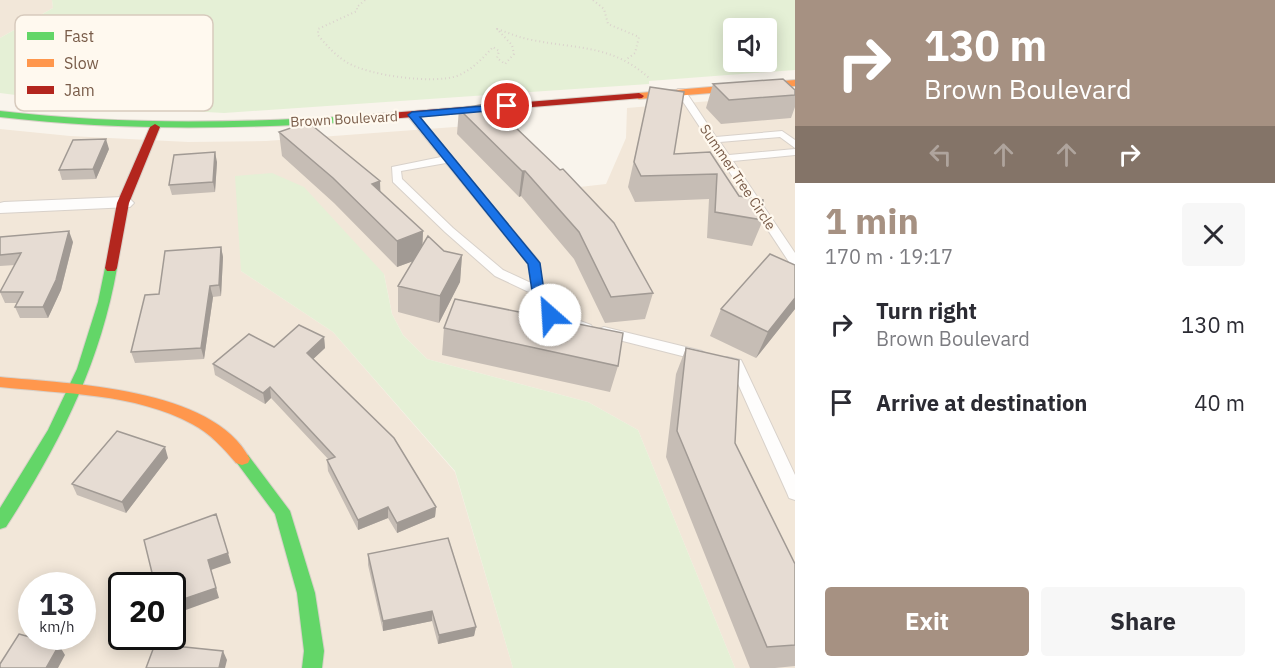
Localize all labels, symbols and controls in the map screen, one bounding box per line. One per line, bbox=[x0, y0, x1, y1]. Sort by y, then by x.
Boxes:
legend bbox=[15, 15, 213, 111]
map controls bbox=[723, 18, 777, 72]
button: sound bbox=[723, 18, 777, 72]
text: 130 m bbox=[924, 18, 1047, 73]
icon: right bbox=[825, 24, 903, 102]
text: Fast bbox=[64, 26, 94, 46]
text: Slow bbox=[64, 53, 99, 73]
text: Brown Boulevard bbox=[924, 71, 1132, 106]
text: Jam bbox=[64, 80, 95, 100]
pin bbox=[481, 80, 532, 131]
icon: arrive bbox=[490, 89, 523, 122]
street label: Brown Boulevard bbox=[290, 107, 398, 131]
street label: Summer Tree Circle bbox=[696, 121, 780, 234]
icon: left bbox=[924, 138, 957, 171]
icon: ahead bbox=[987, 138, 1020, 171]
icon: ahead bbox=[1050, 138, 1083, 171]
icon: right bbox=[1113, 138, 1146, 171]
text: 1 min bbox=[825, 197, 919, 244]
button: close bbox=[1182, 203, 1245, 266]
text: 170 m · 19:17 bbox=[825, 243, 953, 270]
position arrow bbox=[518, 283, 582, 347]
text: Turn right bbox=[876, 296, 977, 325]
icon: right bbox=[825, 308, 858, 341]
text: 130 m bbox=[1181, 310, 1245, 339]
text: Brown Boulevard bbox=[876, 325, 1030, 352]
icon: arrive bbox=[825, 386, 858, 419]
text: Arrive at destination bbox=[876, 388, 1087, 417]
text: 40 m bbox=[1194, 388, 1245, 417]
speed limit sign: 20 bbox=[108, 572, 186, 650]
text: 13 bbox=[39, 584, 75, 623]
button: Exit bbox=[825, 587, 1029, 656]
button: Share bbox=[1041, 587, 1245, 656]
text: km/h bbox=[39, 617, 75, 636]

